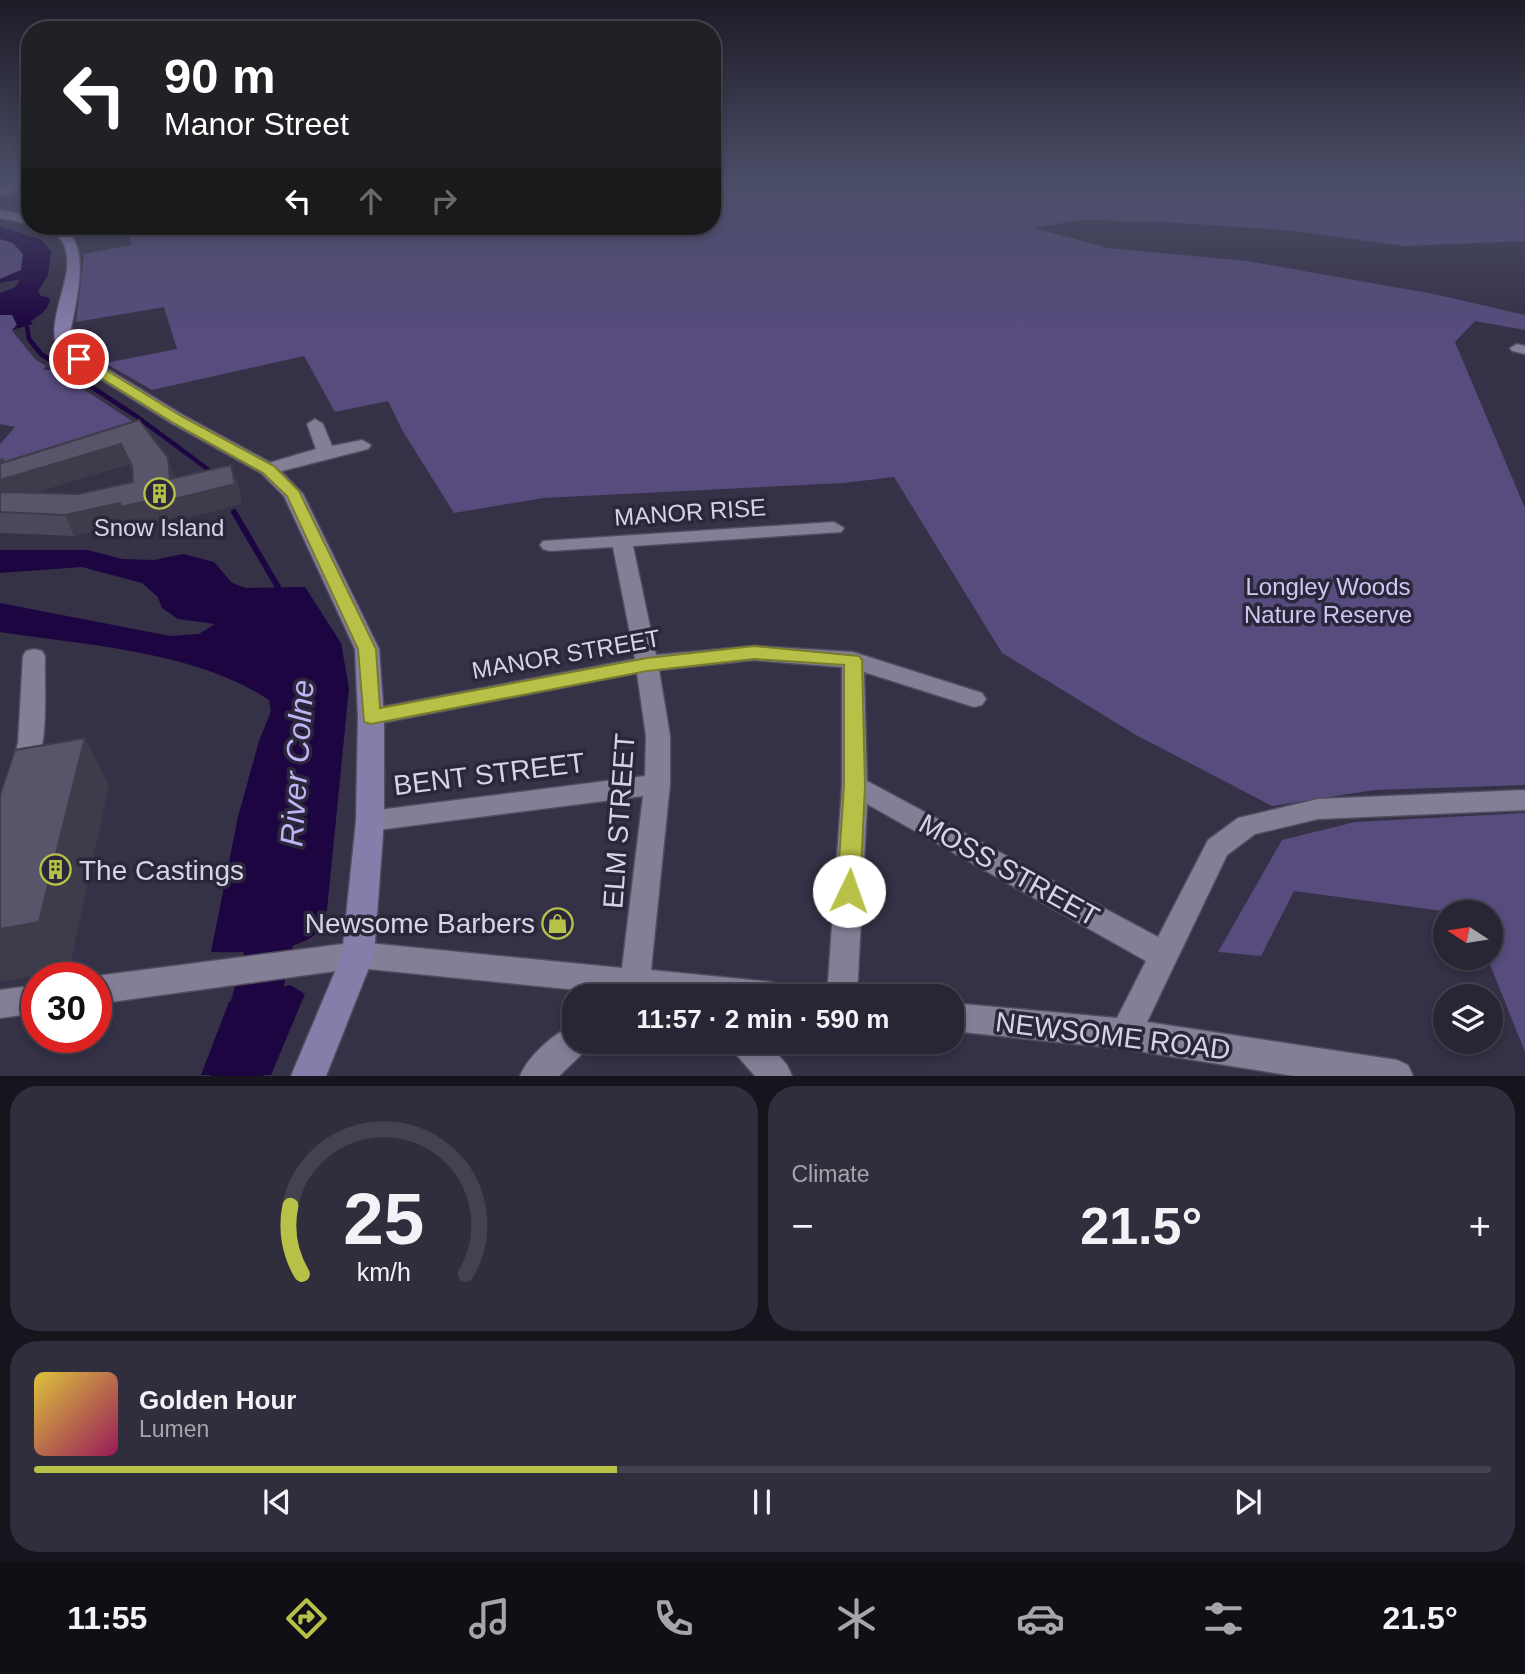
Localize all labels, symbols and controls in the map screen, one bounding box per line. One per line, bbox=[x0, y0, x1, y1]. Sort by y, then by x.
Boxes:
icon: left bbox=[49, 49, 140, 140]
text: 90 m bbox=[164, 49, 276, 103]
text: Manor Street bbox=[164, 106, 349, 142]
icon: left bbox=[279, 182, 317, 220]
icon: ahead bbox=[352, 182, 390, 220]
icon: right bbox=[425, 182, 463, 220]
pin bbox=[49, 329, 109, 389]
icon: arrive bbox=[60, 340, 98, 378]
building icon: Snow Island bbox=[142, 476, 176, 510]
street label: MANOR RISE bbox=[613, 493, 767, 531]
place label: Snow Island bbox=[94, 514, 224, 541]
park label: Longley Woods Nature Reserve bbox=[1244, 573, 1412, 628]
street label: MANOR STREET bbox=[470, 624, 663, 684]
water label: River Colne bbox=[273, 678, 321, 848]
street label: ELM STREET bbox=[597, 732, 641, 910]
street label: BENT STREET bbox=[392, 747, 586, 801]
street label: MOSS STREET bbox=[914, 808, 1104, 932]
building icon: The Castings bbox=[39, 853, 73, 887]
position arrow bbox=[812, 854, 886, 928]
place label: The Castings bbox=[79, 855, 244, 886]
north arrow bbox=[1433, 900, 1503, 970]
map controls bbox=[1433, 900, 1503, 1054]
shop icon: Newsome Barbers bbox=[541, 906, 575, 940]
place label: Newsome Barbers bbox=[305, 908, 535, 939]
speed limit sign: 30 bbox=[21, 962, 112, 1053]
button: layers bbox=[1433, 984, 1503, 1054]
text: 11:57 · 2 min · 590 m bbox=[637, 1004, 889, 1034]
street label: NEWSOME ROAD bbox=[994, 1006, 1232, 1066]
text: Climate bbox=[792, 1161, 869, 1187]
text: 25 bbox=[343, 1179, 424, 1260]
text: 21.5° bbox=[1080, 1197, 1202, 1255]
text: − bbox=[792, 1205, 814, 1247]
text: + bbox=[1469, 1205, 1491, 1247]
text: km/h bbox=[357, 1258, 411, 1286]
text: Golden Hour bbox=[139, 1385, 296, 1415]
text: Lumen bbox=[139, 1416, 209, 1442]
icon: previous bbox=[258, 1483, 296, 1521]
icon: pause bbox=[743, 1483, 781, 1521]
icon: next bbox=[1229, 1483, 1267, 1521]
icon: directions bbox=[282, 1594, 331, 1643]
icon: music bbox=[465, 1594, 514, 1643]
icon: phone bbox=[649, 1594, 698, 1643]
icon: climate bbox=[832, 1594, 881, 1643]
icon: car bbox=[1016, 1594, 1065, 1643]
icon: filters bbox=[1199, 1594, 1248, 1643]
text: 11:55 bbox=[67, 1600, 147, 1636]
text: 21.5° bbox=[1383, 1600, 1458, 1636]

